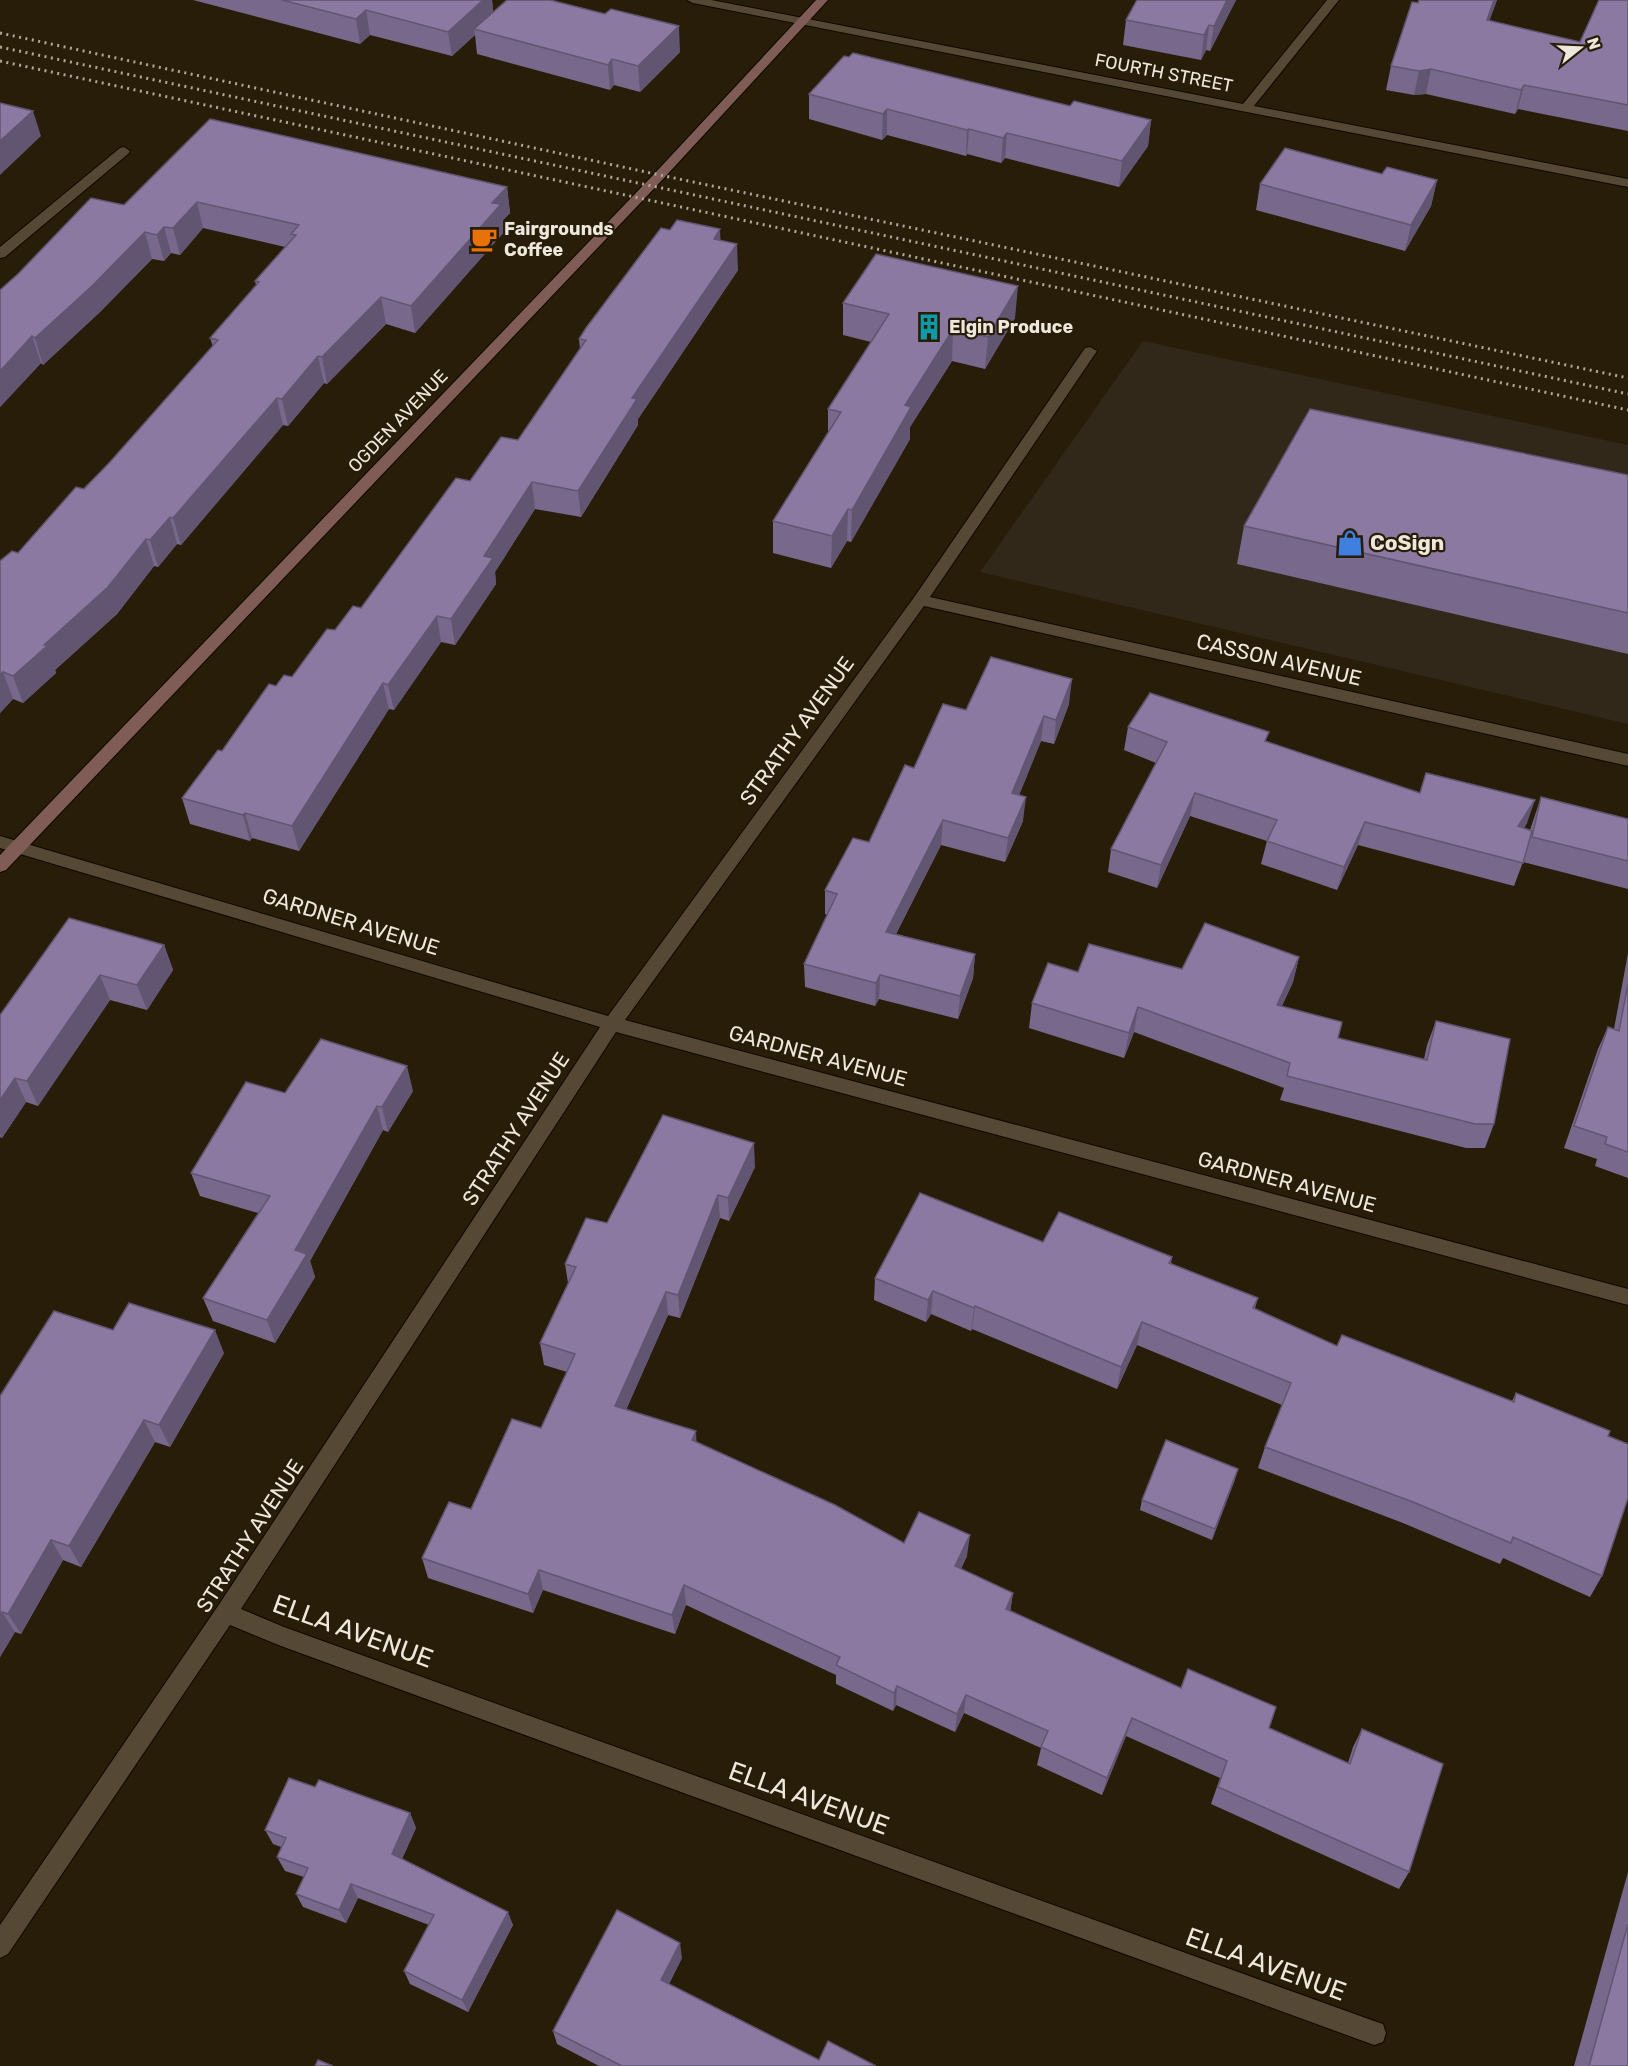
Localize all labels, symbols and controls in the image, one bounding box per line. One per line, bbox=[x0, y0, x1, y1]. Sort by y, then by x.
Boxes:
north arrow bbox=[1550, 18, 1610, 78]
text: N bbox=[1583, 35, 1605, 52]
street label: FOURTH STREET bbox=[1093, 49, 1235, 97]
place label: Fairgrounds Coffee bbox=[504, 218, 614, 261]
cafe icon: Fairgrounds Coffee bbox=[469, 224, 499, 254]
building icon: Elgin Produce bbox=[914, 312, 944, 342]
place label: Elgin Produce bbox=[949, 316, 1073, 338]
street label: OGDEN AVENUE bbox=[344, 365, 452, 477]
shop icon: CoSign bbox=[1335, 528, 1365, 558]
place label: CoSign bbox=[1370, 530, 1444, 555]
street label: CASSON AVENUE bbox=[1194, 628, 1364, 691]
street label: STRATHY AVENUE bbox=[734, 652, 859, 810]
street label: GARDNER AVENUE bbox=[260, 883, 443, 960]
street label: GARDNER AVENUE bbox=[726, 1020, 910, 1091]
street label: STRATHY AVENUE bbox=[457, 1047, 574, 1210]
street label: GARDNER AVENUE bbox=[1195, 1146, 1379, 1217]
street label: STRATHY AVENUE bbox=[191, 1454, 308, 1617]
street label: ELLA AVENUE bbox=[268, 1588, 437, 1675]
street label: ELLA AVENUE bbox=[724, 1755, 893, 1842]
street label: ELLA AVENUE bbox=[1181, 1921, 1350, 2008]

